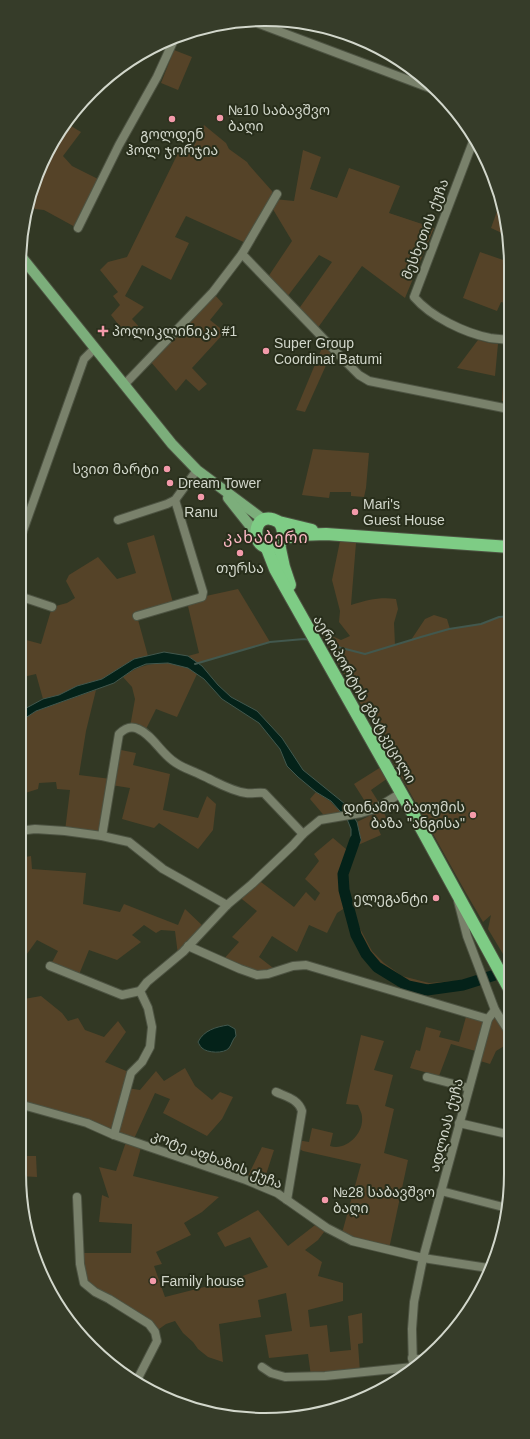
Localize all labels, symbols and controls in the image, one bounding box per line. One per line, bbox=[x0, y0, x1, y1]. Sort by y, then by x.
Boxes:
place label: №10 საბავშვო ბაღი bbox=[228, 102, 330, 135]
marker: №10 საბავშვო ბაღი bbox=[215, 113, 225, 123]
marker: გოლდენ ჰოლ ჯორჯია bbox=[167, 114, 177, 124]
place label: გოლდენ ჰოლ ჯორჯია bbox=[126, 126, 218, 159]
street label: მესხეთის ქუჩა bbox=[398, 176, 453, 282]
place label: პოლიკლინიკა #1 bbox=[112, 323, 238, 340]
marker: პოლიკლინიკა #1 bbox=[97, 325, 109, 337]
place label: Super Group Coordinat Batumi bbox=[274, 335, 382, 367]
marker: Super Group Coordinat Batumi bbox=[261, 346, 271, 356]
place label: სვით მარტი bbox=[72, 461, 159, 478]
marker: სვით მარტი bbox=[162, 464, 172, 474]
place label: Dream Tower bbox=[178, 475, 261, 491]
marker: Dream Tower bbox=[165, 478, 175, 488]
marker: Ranu bbox=[196, 492, 206, 502]
place label: Mari's Guest House bbox=[363, 496, 445, 528]
place label: Ranu bbox=[184, 504, 218, 520]
marker: Mari's Guest House bbox=[350, 507, 360, 517]
district label: კახაბერი bbox=[223, 529, 309, 547]
marker: თურსა bbox=[235, 548, 245, 558]
place label: თურსა bbox=[216, 560, 264, 577]
street label: აეროპორტის გზატკეცილი bbox=[309, 612, 420, 786]
place label: დინამო ბათუმის ბაზა "ანგისა" bbox=[343, 799, 465, 832]
marker: დინამო ბათუმის ბაზა "ანგისა" bbox=[468, 810, 478, 820]
place label: ელეგანტი bbox=[353, 890, 428, 907]
marker: ელეგანტი bbox=[431, 893, 441, 903]
street label: ადლიას ქუჩა bbox=[426, 1077, 467, 1174]
street label: კოტე აფხაზის ქუჩა bbox=[149, 1127, 285, 1192]
place label: №28 საბავშვო ბაღი bbox=[333, 1184, 435, 1217]
marker: №28 საბავშვო ბაღი bbox=[320, 1195, 330, 1205]
place label: Family house bbox=[161, 1273, 244, 1289]
marker: Family house bbox=[148, 1276, 158, 1286]

